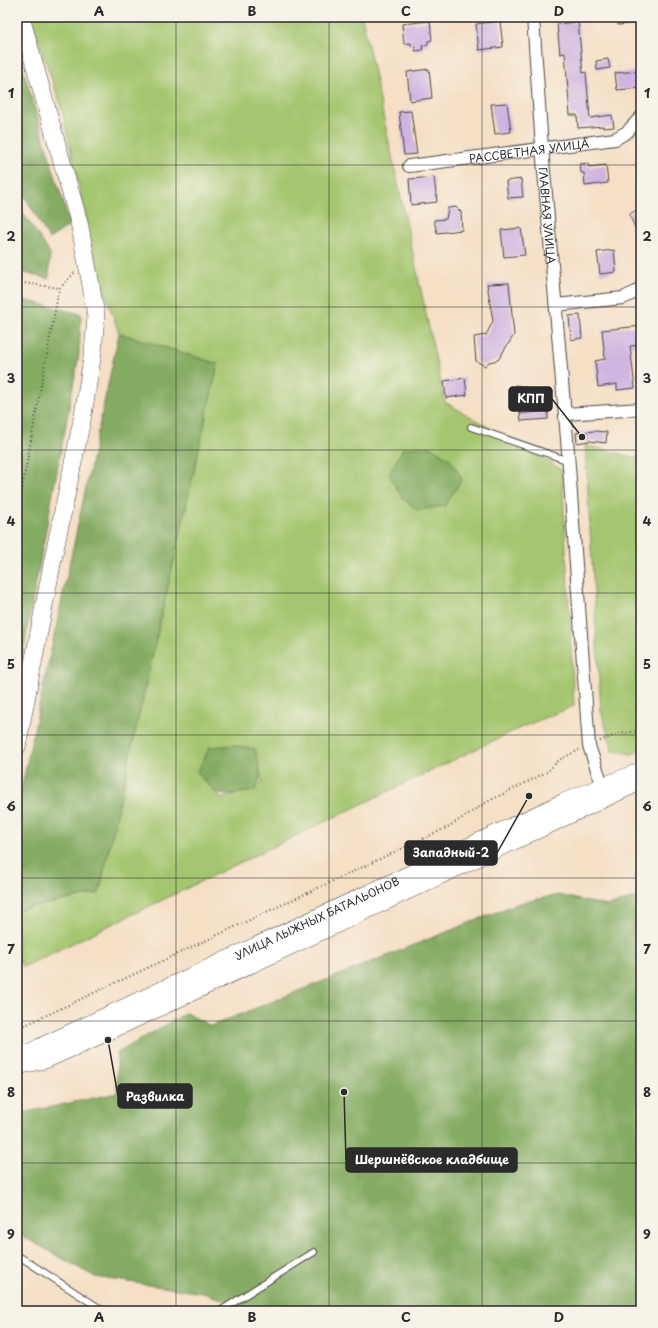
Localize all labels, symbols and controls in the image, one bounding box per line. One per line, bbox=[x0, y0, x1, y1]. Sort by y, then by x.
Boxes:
text: A bbox=[94, 1, 104, 20]
text: B bbox=[248, 1, 257, 20]
text: C bbox=[401, 1, 411, 20]
text: D bbox=[554, 1, 564, 20]
text: 1 bbox=[8, 83, 14, 102]
text: 1 bbox=[644, 83, 650, 102]
street label: РАССВЕТНАЯ УЛИЦА bbox=[468, 134, 591, 167]
street label: ГЛАВНАЯ УЛИЦА bbox=[535, 166, 560, 265]
text: 2 bbox=[6, 226, 16, 245]
text: 2 bbox=[642, 226, 652, 245]
text: 3 bbox=[7, 368, 16, 387]
text: 3 bbox=[643, 368, 652, 387]
callout: КПП bbox=[509, 387, 552, 411]
text: КПП bbox=[517, 389, 545, 407]
text: 4 bbox=[7, 511, 16, 530]
text: 4 bbox=[643, 511, 652, 530]
text: 5 bbox=[7, 654, 15, 673]
text: 5 bbox=[643, 654, 651, 673]
text: 6 bbox=[6, 796, 16, 815]
text: 6 bbox=[642, 796, 652, 815]
callout: Западный-2 bbox=[405, 841, 497, 865]
text: Западный-2 bbox=[412, 843, 490, 861]
street label: УЛИЦА ЛЫЖНЫХ БАТАЛЬОНОВ bbox=[232, 872, 402, 963]
text: 7 bbox=[7, 939, 15, 958]
text: 7 bbox=[643, 939, 651, 958]
text: 8 bbox=[7, 1082, 15, 1101]
text: 8 bbox=[643, 1082, 651, 1101]
callout: Развилка bbox=[118, 1084, 192, 1108]
text: Развилка bbox=[126, 1087, 184, 1105]
callout: Шершнёвское кладбище bbox=[346, 1148, 517, 1172]
text: Шершнёвское кладбище bbox=[355, 1150, 509, 1168]
text: 9 bbox=[7, 1224, 15, 1243]
text: 9 bbox=[643, 1224, 651, 1243]
text: A bbox=[94, 1307, 104, 1326]
text: B bbox=[248, 1307, 257, 1326]
text: C bbox=[401, 1307, 411, 1326]
text: D bbox=[554, 1307, 564, 1326]

